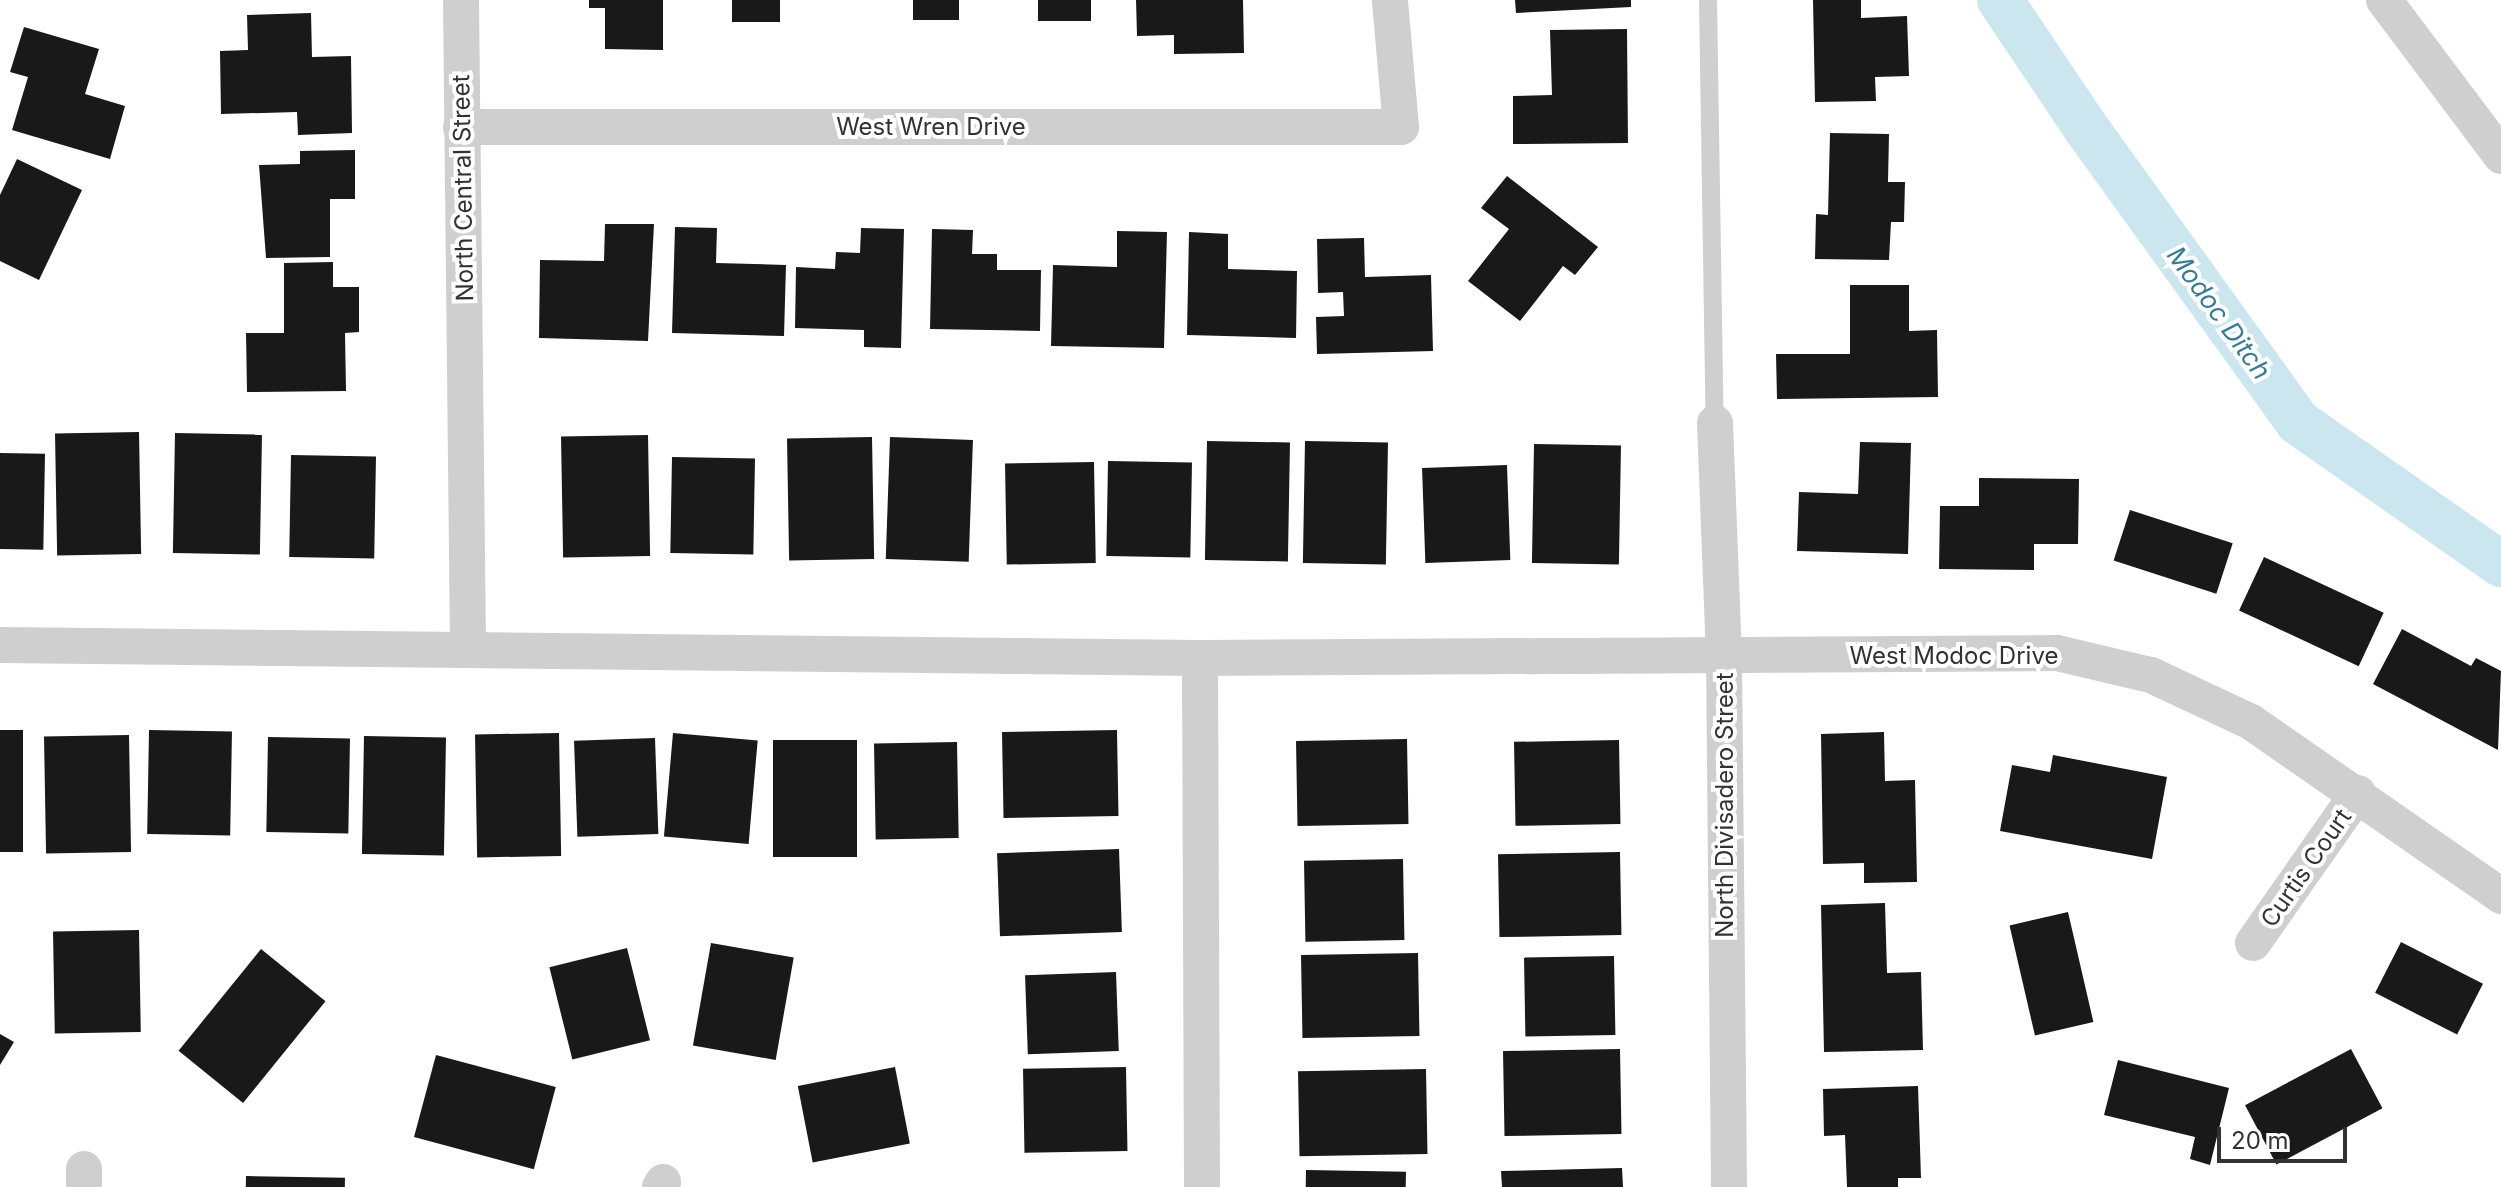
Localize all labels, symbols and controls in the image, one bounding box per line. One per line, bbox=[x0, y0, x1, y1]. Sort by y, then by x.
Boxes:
street label: North Central Street bbox=[447, 74, 479, 302]
street label: West Wren Drive bbox=[836, 113, 1026, 141]
water label: Modoc Ditch bbox=[2160, 241, 2278, 385]
street label: West Modoc Drive bbox=[1850, 642, 2058, 670]
street label: North Divisadero Street bbox=[1711, 672, 1739, 938]
street label: Curtis Court bbox=[2255, 803, 2357, 933]
scale bar bbox=[2221, 1111, 2351, 1161]
text: 20 m bbox=[2231, 1126, 2289, 1155]

